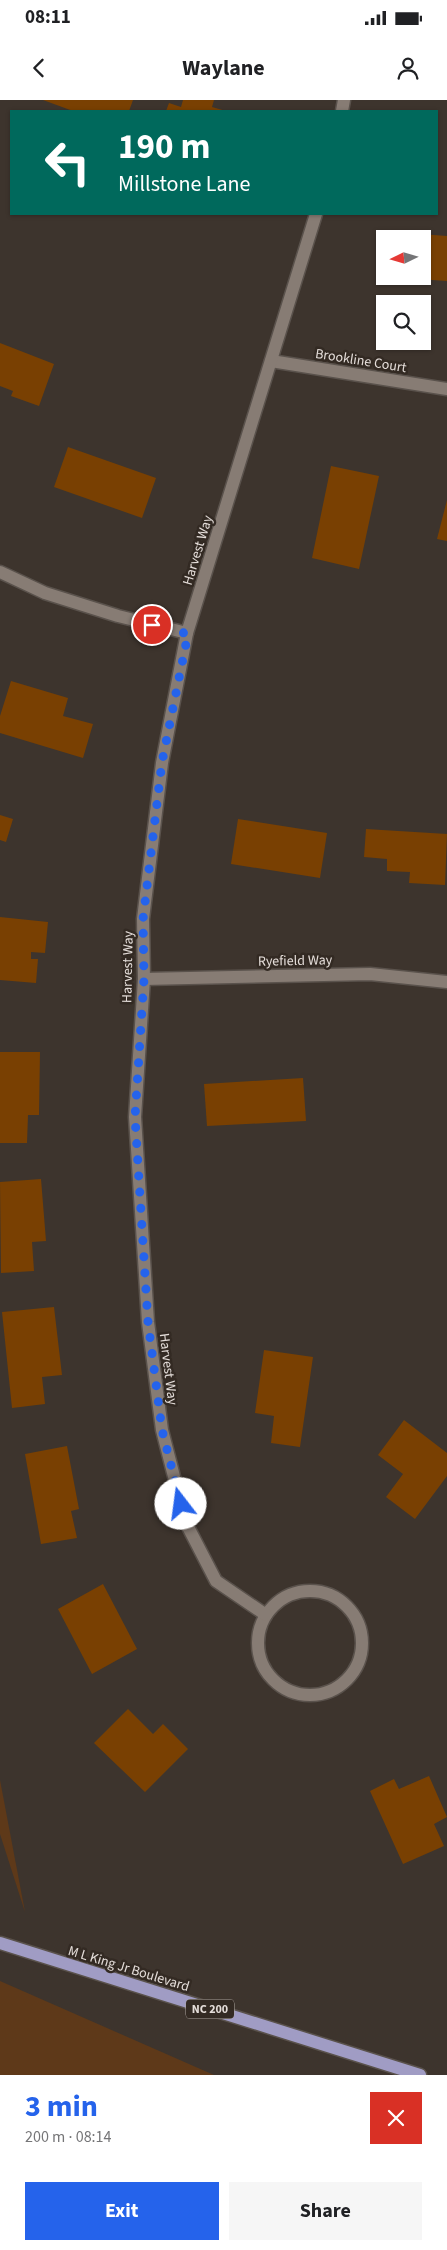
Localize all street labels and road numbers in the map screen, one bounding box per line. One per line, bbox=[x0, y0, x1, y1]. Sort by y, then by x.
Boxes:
street label: Brookline Court bbox=[314, 344, 408, 378]
street label: Harvest Way bbox=[178, 512, 218, 588]
street label: Harvest Way bbox=[117, 930, 139, 1003]
street label: Ryefield Way bbox=[258, 950, 333, 972]
street label: Harvest Way bbox=[154, 1332, 182, 1407]
street label: M L King Jr Boulevard bbox=[66, 1941, 192, 1997]
road number: NC 200 bbox=[186, 2000, 234, 2018]

